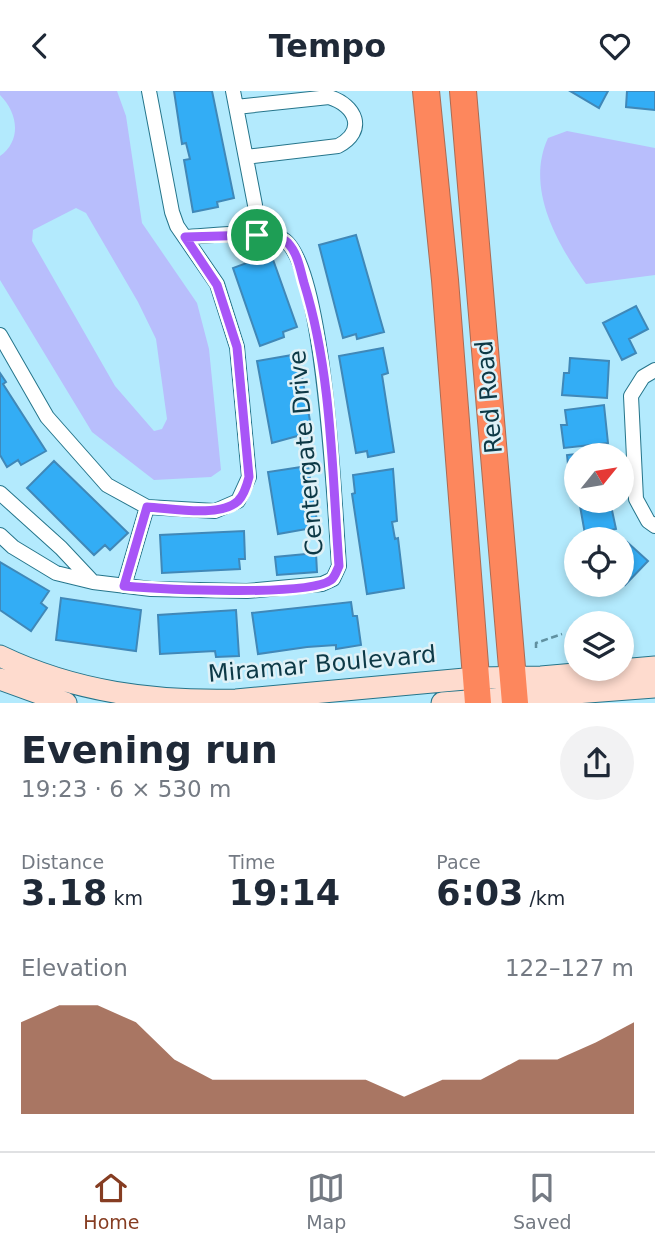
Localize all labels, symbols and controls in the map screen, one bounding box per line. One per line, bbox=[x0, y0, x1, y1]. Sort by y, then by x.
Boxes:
icon: back bbox=[21, 27, 59, 65]
text: Tempo bbox=[269, 27, 386, 65]
icon: heart bbox=[596, 27, 634, 65]
pin bbox=[227, 205, 287, 265]
icon: arrive bbox=[238, 216, 276, 254]
street label: Red Road bbox=[470, 339, 508, 455]
street label: Centergate Drive bbox=[283, 349, 329, 557]
north arrow bbox=[564, 443, 634, 513]
map controls bbox=[564, 443, 634, 681]
button: locate bbox=[564, 527, 634, 597]
button: layers bbox=[564, 611, 634, 681]
street label: Miramar Boulevard bbox=[207, 640, 437, 688]
button: share bbox=[560, 726, 634, 800]
text: Evening run bbox=[21, 728, 278, 772]
text: 19:23 · 6 × 530 m bbox=[21, 776, 231, 802]
text: Distance bbox=[21, 851, 104, 873]
text: Time bbox=[229, 851, 275, 873]
text: Pace bbox=[436, 851, 481, 873]
text: 3.18 bbox=[21, 873, 107, 913]
text: 19:14 bbox=[229, 873, 340, 913]
text: 6:03 bbox=[436, 873, 523, 913]
text: km bbox=[107, 887, 143, 909]
text: /km bbox=[523, 887, 565, 909]
text: Elevation bbox=[21, 955, 128, 981]
text: 122–127 m bbox=[505, 955, 634, 981]
tab: Home bbox=[83, 1169, 139, 1233]
tab: Map bbox=[306, 1169, 346, 1233]
tab: Saved bbox=[513, 1169, 572, 1233]

